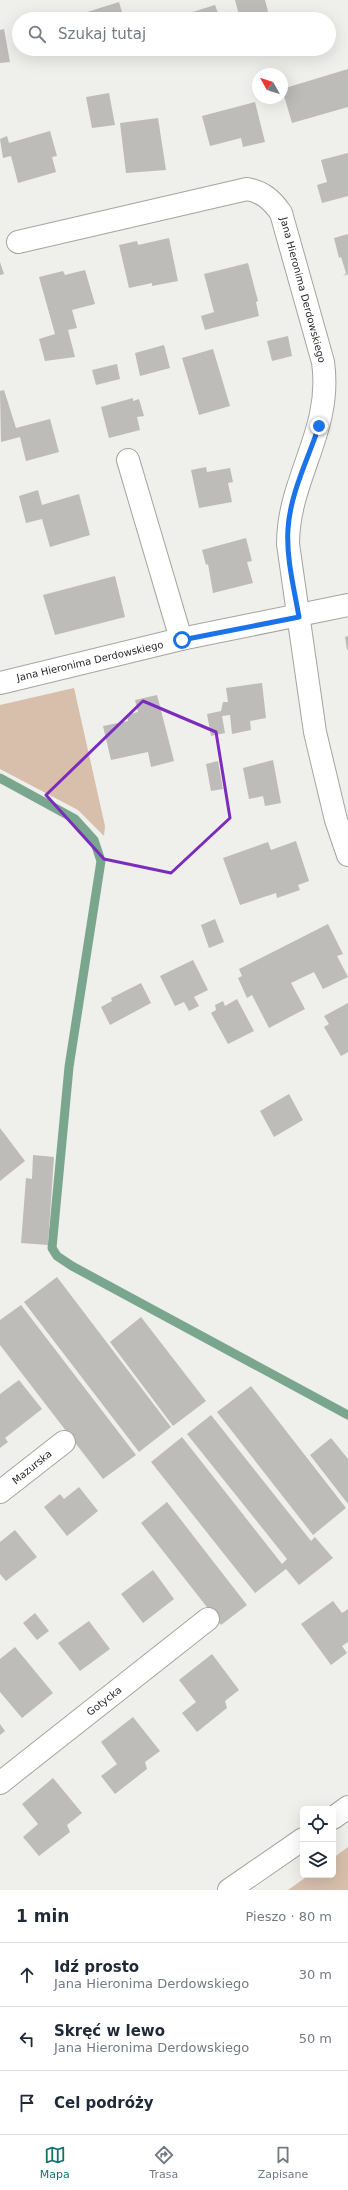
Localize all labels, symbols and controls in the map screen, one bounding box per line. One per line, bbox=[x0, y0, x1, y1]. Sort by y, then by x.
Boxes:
search box bbox=[12, 12, 336, 56]
icon: search bbox=[26, 23, 48, 45]
text: Szukaj tutaj bbox=[58, 25, 146, 43]
north arrow bbox=[252, 68, 288, 104]
street label: Jana Hieronima Derdowskiego bbox=[278, 215, 328, 364]
route end bbox=[310, 417, 328, 435]
route start bbox=[173, 631, 191, 649]
street label: Jana Hieronima Derdowskiego bbox=[15, 639, 164, 683]
street label: Mazurska bbox=[10, 1448, 54, 1486]
street label: Gotycka bbox=[84, 1684, 124, 1718]
map controls bbox=[300, 1806, 336, 1878]
button: locate bbox=[300, 1806, 336, 1842]
button: layers bbox=[300, 1842, 336, 1878]
text: 1 min bbox=[16, 1906, 69, 1926]
text: Pieszo · 80 m bbox=[246, 1909, 332, 1924]
text: Idź prosto bbox=[54, 1958, 139, 1976]
icon: ahead bbox=[16, 1964, 38, 1986]
text: 30 m bbox=[299, 1967, 332, 1982]
text: Jana Hieronima Derdowskiego bbox=[54, 1976, 249, 1991]
text: Skręć w lewo bbox=[54, 2022, 165, 2040]
icon: left bbox=[16, 2028, 38, 2050]
text: 50 m bbox=[299, 2031, 332, 2046]
text: Jana Hieronima Derdowskiego bbox=[54, 2040, 249, 2055]
icon: arrive bbox=[16, 2092, 38, 2114]
text: Cel podróży bbox=[54, 2094, 154, 2112]
tab: Mapa bbox=[40, 2144, 70, 2181]
tab: Trasa bbox=[149, 2144, 178, 2181]
tab: Zapisane bbox=[258, 2144, 308, 2181]

